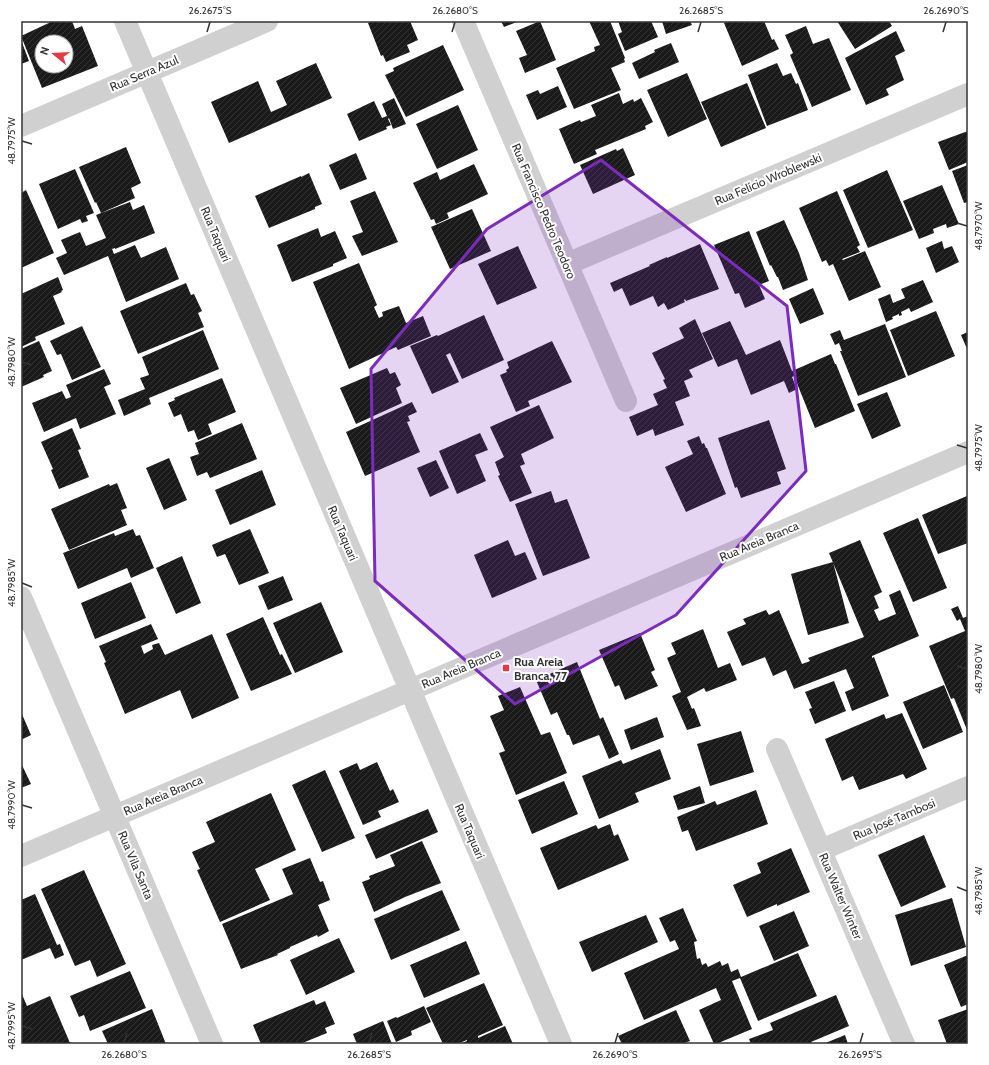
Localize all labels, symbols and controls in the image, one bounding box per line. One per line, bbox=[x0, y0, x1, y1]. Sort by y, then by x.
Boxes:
text: 26.2675°S bbox=[188, 4, 232, 17]
text: 26.2680°S bbox=[432, 4, 478, 17]
text: 26.2685°S bbox=[679, 4, 723, 17]
text: 26.2690°S bbox=[923, 4, 969, 17]
north arrow bbox=[34, 34, 74, 74]
text: N bbox=[37, 45, 52, 57]
street label: Rua Serra Azul bbox=[107, 52, 181, 94]
text: 48.7975°W bbox=[5, 117, 18, 165]
street label: Rua Francisco Pedro Teodoro bbox=[509, 141, 579, 281]
street label: Rua Felício Wroblewski bbox=[712, 150, 824, 208]
text: 48.7970°W bbox=[972, 201, 985, 250]
street label: Rua Taquari bbox=[198, 204, 234, 264]
text: 48.7980°W bbox=[5, 336, 18, 387]
text: 48.7975°W bbox=[972, 424, 985, 472]
street label: Rua Taquari bbox=[325, 503, 361, 563]
street label: Rua Areia Branca bbox=[717, 517, 801, 564]
text: 48.7985°W bbox=[5, 558, 18, 607]
text: 48.7980°W bbox=[972, 643, 985, 694]
street label: Rua Areia Branca bbox=[419, 644, 503, 691]
place label: Rua Areia Branca, 77 bbox=[514, 654, 568, 683]
marker: Rua Areia Branca, 77 bbox=[501, 663, 511, 673]
street label: Rua Areia Branca bbox=[121, 771, 205, 818]
text: 48.7990°W bbox=[5, 780, 18, 830]
street label: Rua José Tambosi bbox=[851, 795, 937, 843]
street label: Rua Taquari bbox=[452, 801, 488, 861]
street label: Rua Vila Santa bbox=[115, 829, 157, 902]
street label: Rua Walter Winter bbox=[816, 851, 866, 942]
text: 48.7985°W bbox=[972, 866, 985, 915]
text: 48.7995°W bbox=[5, 1001, 18, 1050]
text: 26.2680°S bbox=[101, 1048, 147, 1061]
text: 26.2685°S bbox=[347, 1048, 391, 1061]
text: 26.2690°S bbox=[592, 1048, 638, 1061]
text: 26.2695°S bbox=[838, 1048, 882, 1061]

